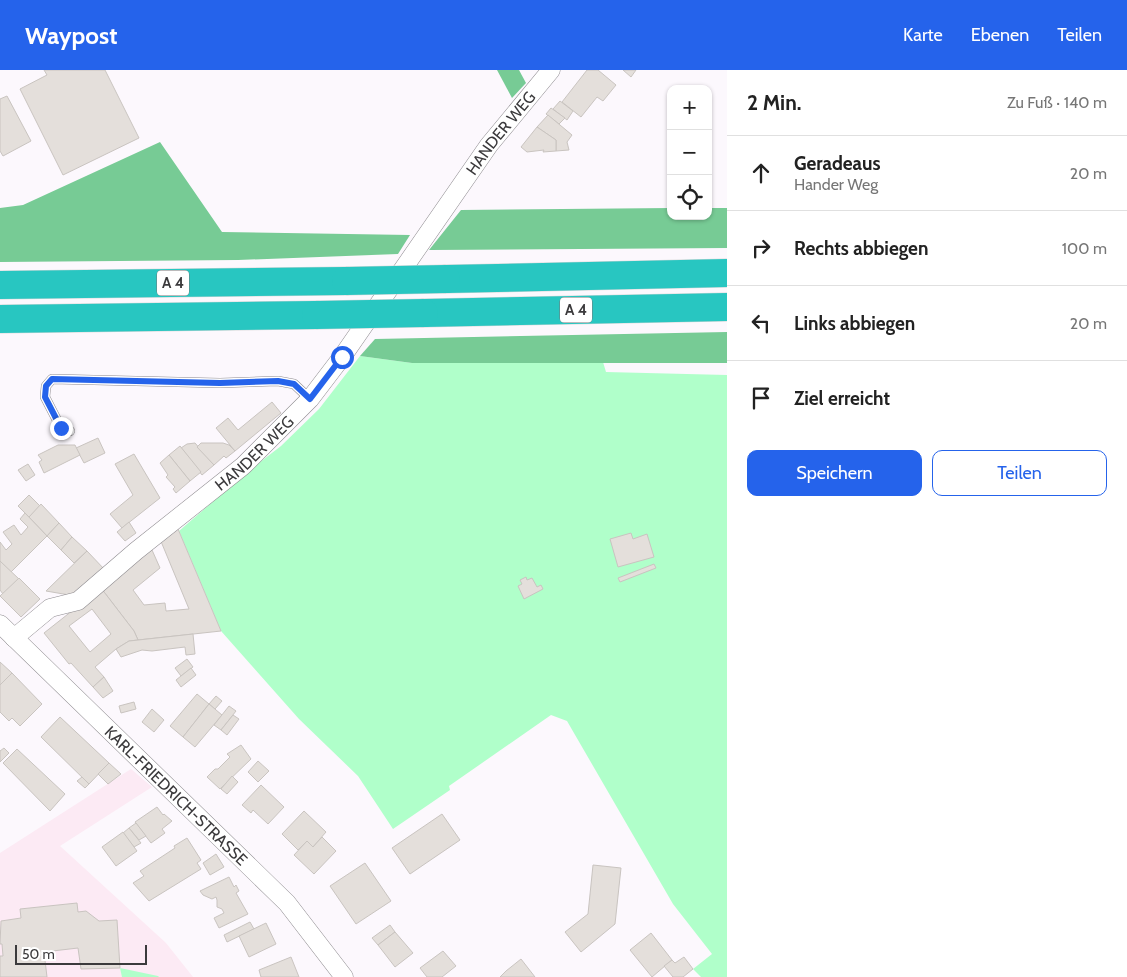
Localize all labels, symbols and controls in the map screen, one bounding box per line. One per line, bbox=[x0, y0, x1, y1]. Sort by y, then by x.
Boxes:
text: Waypost bbox=[25, 21, 117, 50]
text: Karte bbox=[903, 24, 943, 46]
text: Ebenen bbox=[971, 24, 1029, 46]
text: Teilen bbox=[1057, 24, 1102, 46]
map controls bbox=[667, 85, 712, 220]
button: + bbox=[667, 85, 712, 130]
street label: HANDER WEG bbox=[462, 88, 539, 179]
text: 2 Min. bbox=[747, 90, 801, 115]
text: Zu Fuß · 140 m bbox=[1007, 93, 1107, 112]
button: − bbox=[667, 130, 712, 175]
text: Geradeaus bbox=[794, 152, 880, 175]
icon: ahead bbox=[747, 159, 775, 187]
text: 20 m bbox=[1070, 164, 1107, 183]
button: locate bbox=[667, 175, 712, 220]
text: Hander Weg bbox=[794, 175, 878, 194]
icon: right bbox=[747, 234, 775, 262]
text: Rechts abbiegen bbox=[794, 237, 928, 260]
text: 100 m bbox=[1062, 239, 1107, 258]
road number: A 4 bbox=[157, 270, 189, 296]
road number: A 4 bbox=[560, 298, 592, 322]
icon: left bbox=[747, 309, 775, 337]
text: Links abbiegen bbox=[794, 312, 915, 335]
text: 20 m bbox=[1070, 314, 1107, 333]
route start bbox=[331, 346, 354, 369]
icon: arrive bbox=[747, 384, 775, 412]
text: Ziel erreicht bbox=[794, 387, 890, 410]
street label: HANDER WEG bbox=[211, 412, 298, 495]
route end bbox=[50, 417, 73, 440]
button: Speichern bbox=[747, 450, 922, 496]
button: Teilen bbox=[932, 450, 1107, 496]
street label: KARL-FRIEDRICH-STRASSE bbox=[101, 722, 251, 869]
scale bar bbox=[15, 942, 148, 965]
text: 50 m bbox=[22, 945, 55, 963]

